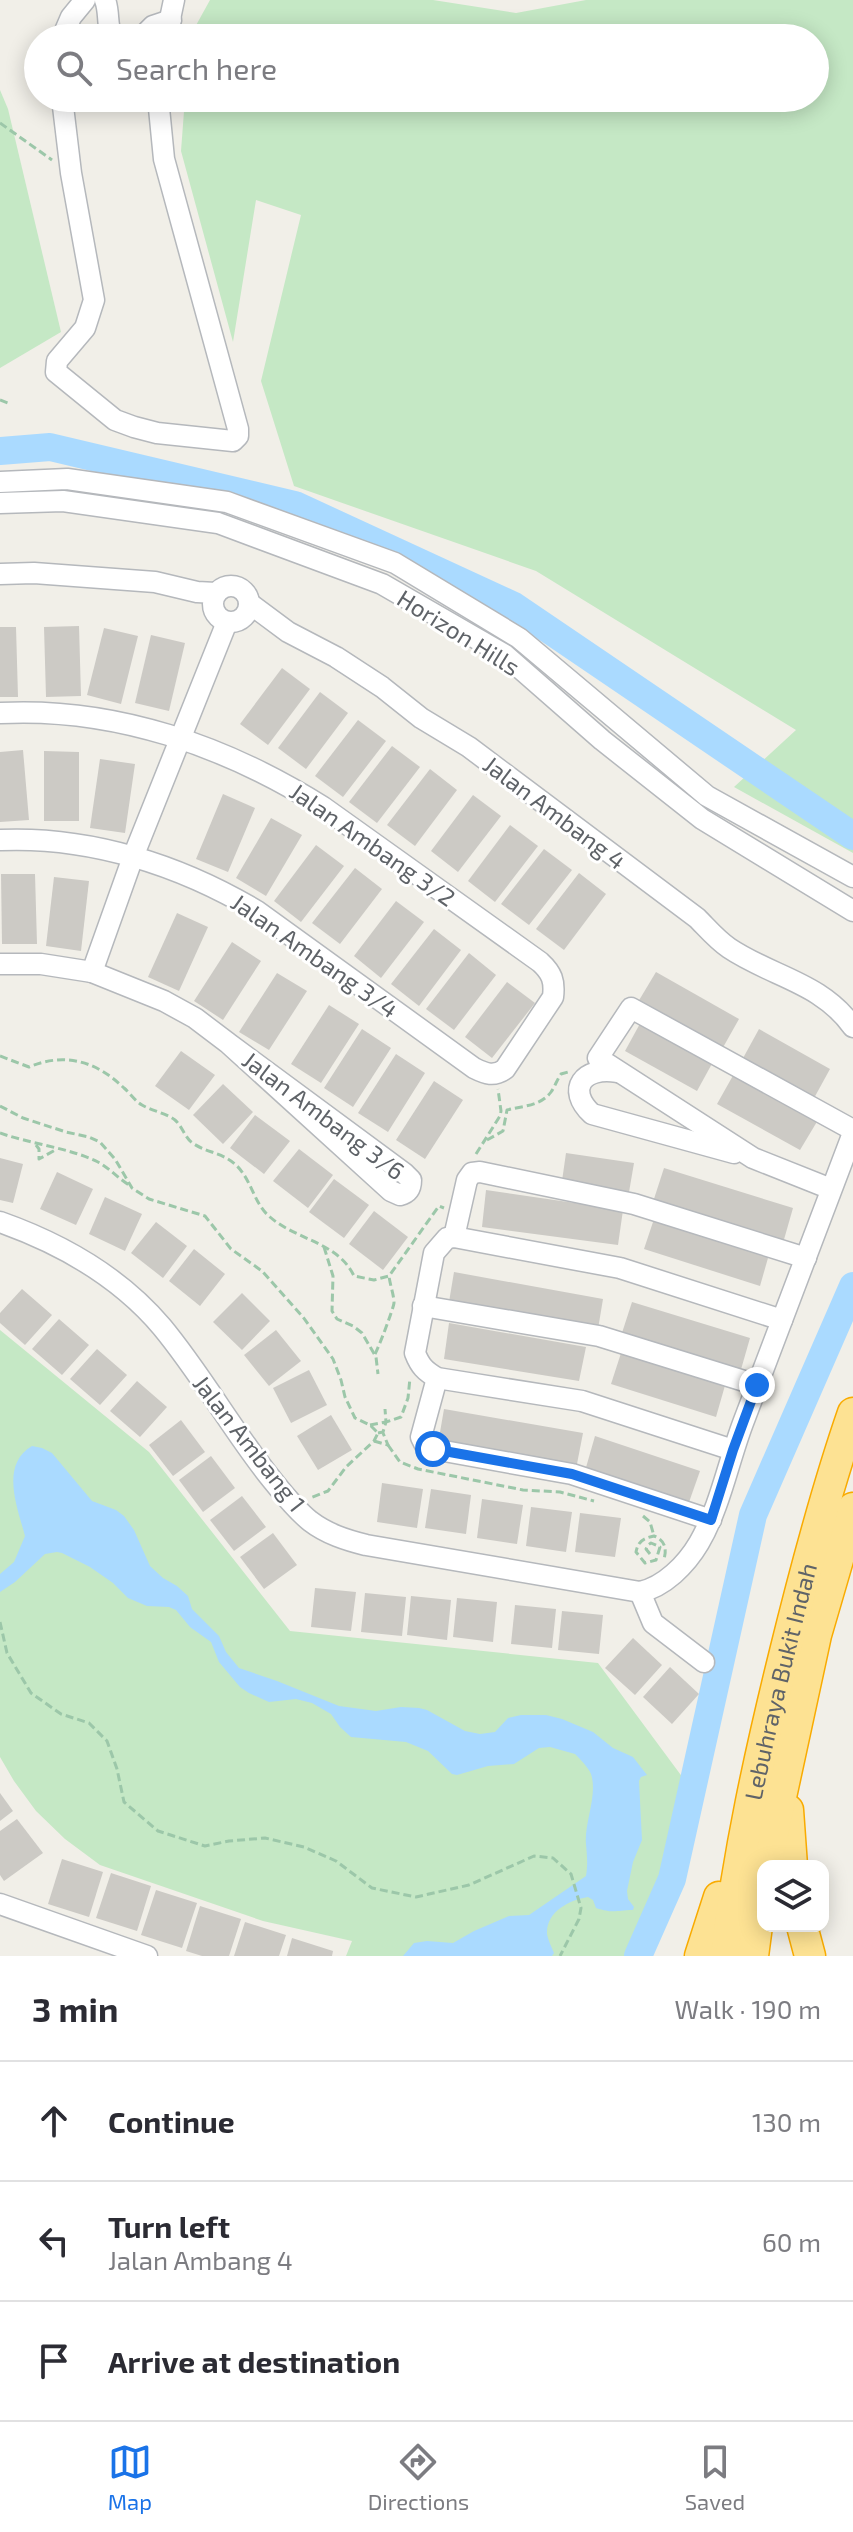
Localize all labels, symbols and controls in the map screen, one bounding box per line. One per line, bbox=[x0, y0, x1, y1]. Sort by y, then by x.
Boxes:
search box bbox=[24, 24, 829, 112]
icon: search bbox=[52, 46, 96, 90]
text: Search here bbox=[116, 50, 277, 86]
street label: Horizon Hills bbox=[392, 583, 526, 681]
street label: Jalan Ambang 4 bbox=[478, 749, 632, 875]
street label: Jalan Ambang 3/2 bbox=[285, 776, 461, 912]
street label: Jalan Ambang 3/4 bbox=[226, 887, 404, 1023]
street label: Jalan Ambang 3/6 bbox=[237, 1045, 411, 1185]
route end bbox=[739, 1367, 775, 1403]
street label: Jalan Ambang 1 bbox=[188, 1369, 312, 1517]
route start bbox=[415, 1431, 451, 1467]
street label: Lebuhraya Bukit Indah bbox=[737, 1560, 822, 1802]
map controls bbox=[757, 1860, 829, 1932]
button: layers bbox=[757, 1860, 829, 1932]
text: 3 min bbox=[32, 1988, 118, 2029]
text: Walk · 190 m bbox=[674, 1993, 821, 2024]
icon: ahead bbox=[32, 2099, 76, 2143]
text: Continue bbox=[108, 2103, 235, 2139]
text: 130 m bbox=[752, 2106, 821, 2137]
text: Turn left bbox=[108, 2208, 230, 2244]
icon: left bbox=[32, 2219, 76, 2263]
text: 60 m bbox=[762, 2226, 821, 2257]
text: Jalan Ambang 4 bbox=[108, 2244, 293, 2275]
icon: arrive bbox=[32, 2339, 76, 2383]
text: Arrive at destination bbox=[108, 2343, 400, 2379]
tab: Map bbox=[108, 2440, 152, 2514]
tab: Directions bbox=[368, 2440, 469, 2514]
tab: Saved bbox=[685, 2440, 745, 2514]

